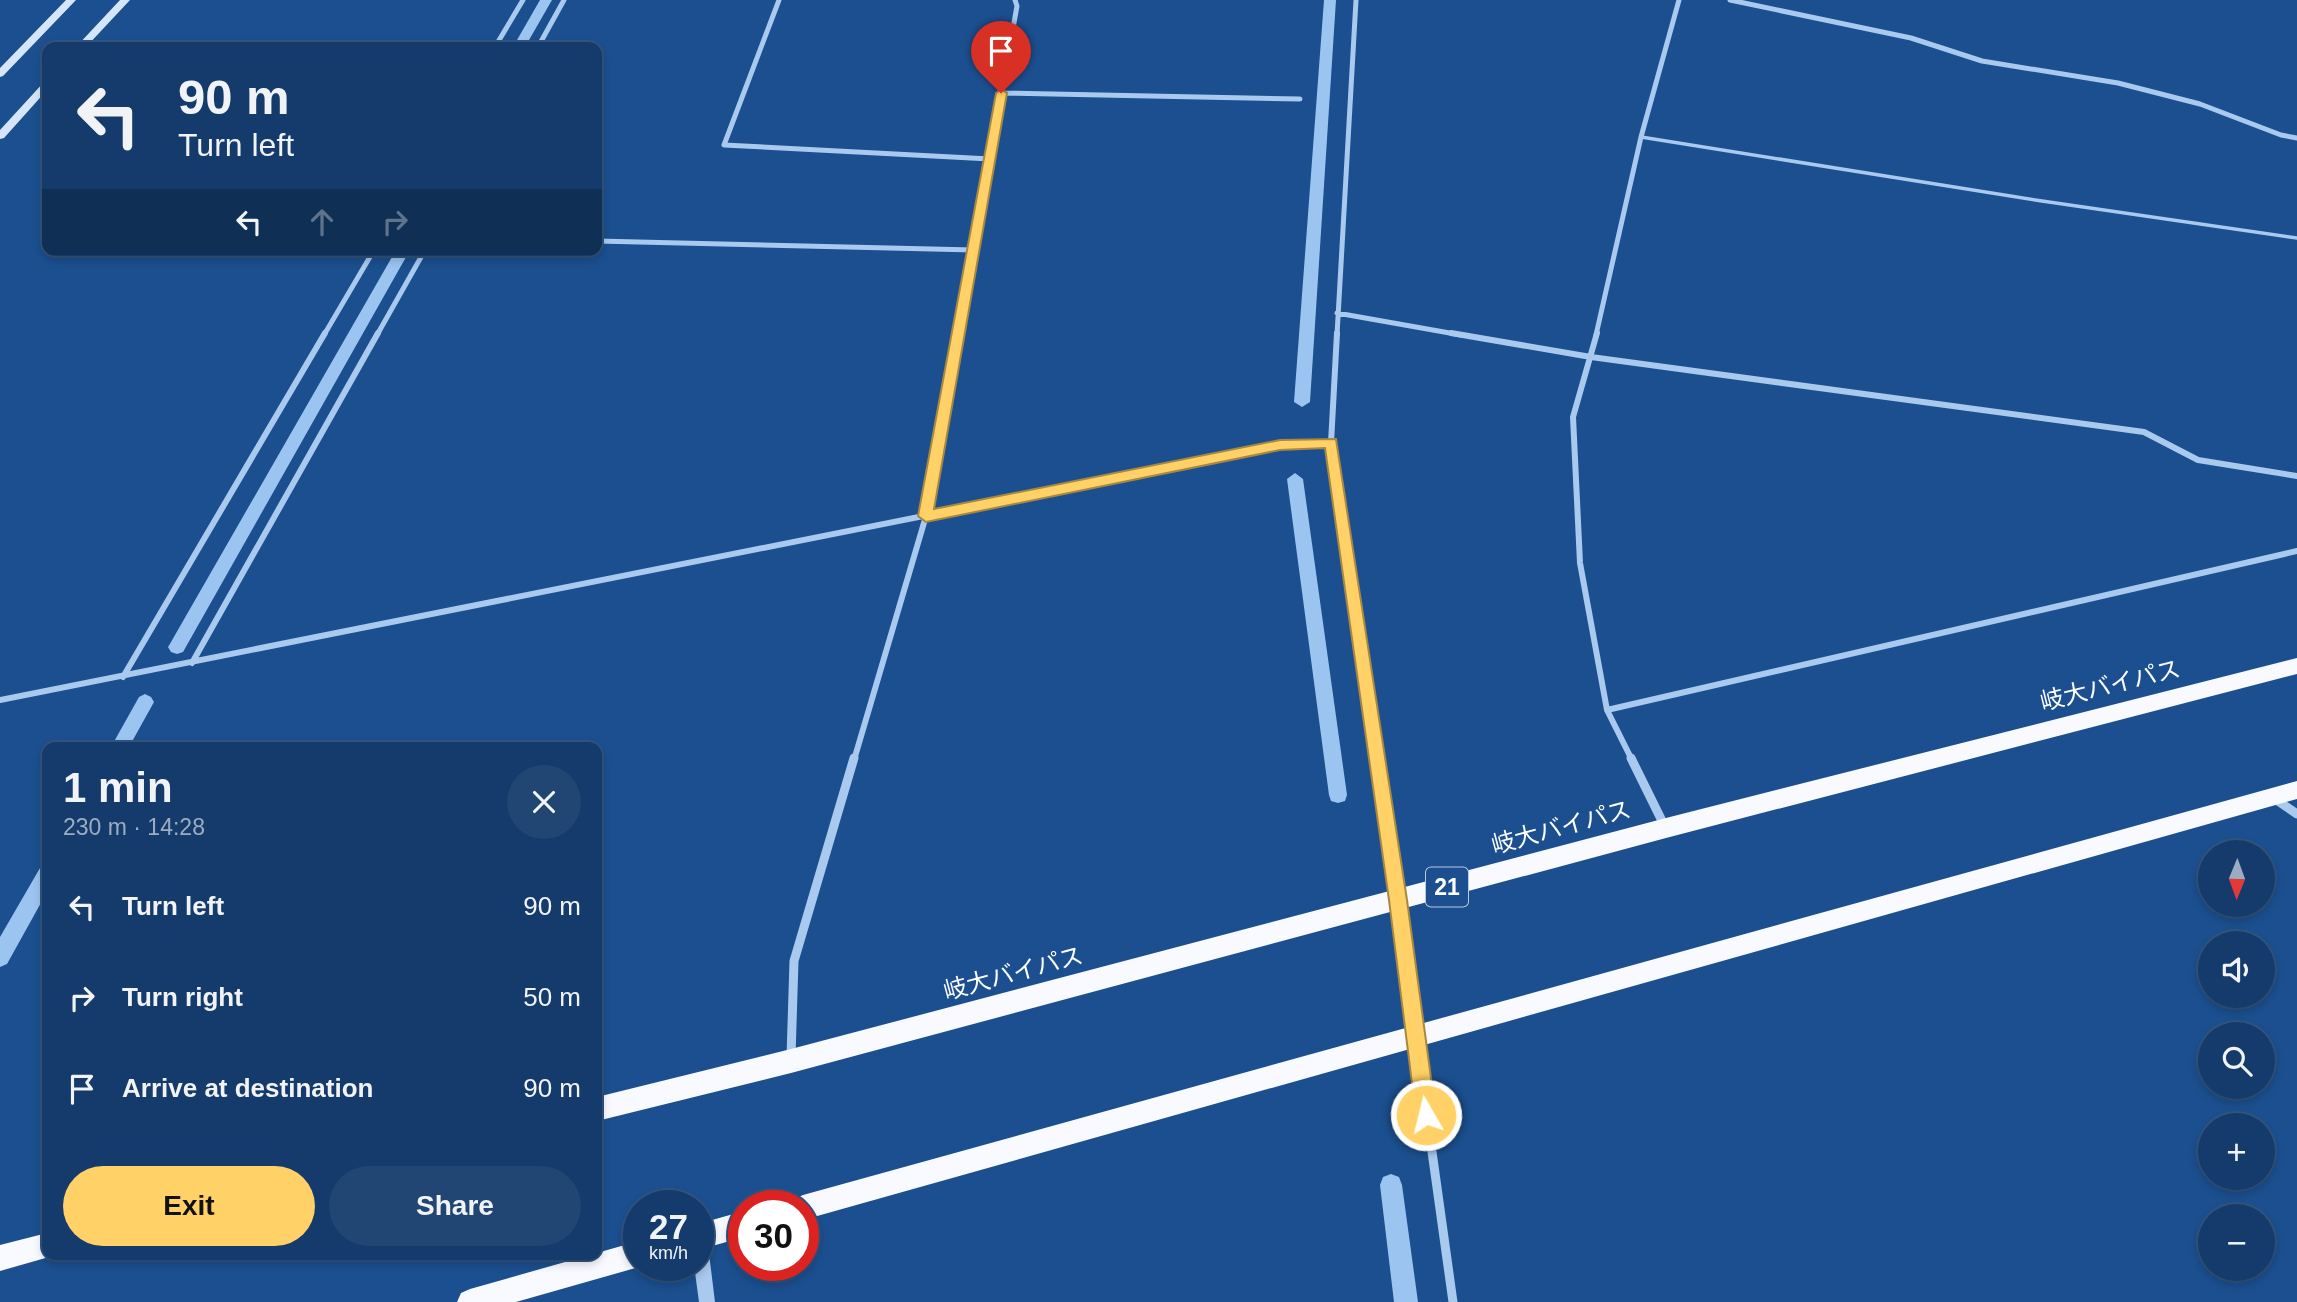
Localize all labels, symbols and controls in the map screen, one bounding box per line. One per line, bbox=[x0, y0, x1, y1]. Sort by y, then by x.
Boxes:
pin bbox=[971, 21, 1031, 93]
icon: arrive bbox=[982, 32, 1020, 70]
icon: left bbox=[63, 70, 154, 161]
text: 90 m bbox=[178, 70, 290, 124]
text: Turn left bbox=[178, 127, 294, 163]
icon: left bbox=[230, 203, 268, 241]
icon: ahead bbox=[303, 203, 341, 241]
icon: right bbox=[376, 203, 414, 241]
street label: 岐大バイパス bbox=[2037, 655, 2183, 715]
text: 1 min bbox=[63, 764, 173, 811]
button: close bbox=[507, 765, 581, 839]
street label: 岐大バイパス bbox=[1488, 795, 1634, 859]
text: 230 m · 14:28 bbox=[63, 814, 205, 840]
north arrow bbox=[2198, 840, 2275, 917]
map controls bbox=[2198, 840, 2275, 1281]
road number: 21 bbox=[1426, 867, 1468, 906]
icon: left bbox=[63, 888, 101, 926]
text: Turn left bbox=[122, 891, 224, 921]
text: 90 m bbox=[523, 891, 581, 921]
button: sound bbox=[2198, 931, 2275, 1008]
street label: 岐大バイパス bbox=[940, 941, 1086, 1005]
icon: right bbox=[63, 979, 101, 1017]
text: Turn right bbox=[122, 982, 243, 1012]
text: 50 m bbox=[523, 982, 581, 1012]
button: search bbox=[2198, 1022, 2275, 1099]
icon: arrive bbox=[63, 1070, 101, 1108]
text: Arrive at destination bbox=[122, 1073, 373, 1103]
text: 90 m bbox=[523, 1073, 581, 1103]
position arrow bbox=[1389, 1078, 1463, 1152]
button: + bbox=[2198, 1113, 2275, 1190]
button: Exit bbox=[63, 1166, 315, 1246]
button: Share bbox=[329, 1166, 581, 1246]
speed limit sign: 30 bbox=[728, 1190, 819, 1281]
button: − bbox=[2198, 1204, 2275, 1281]
text: 27 bbox=[649, 1207, 688, 1246]
text: km/h bbox=[649, 1243, 688, 1263]

